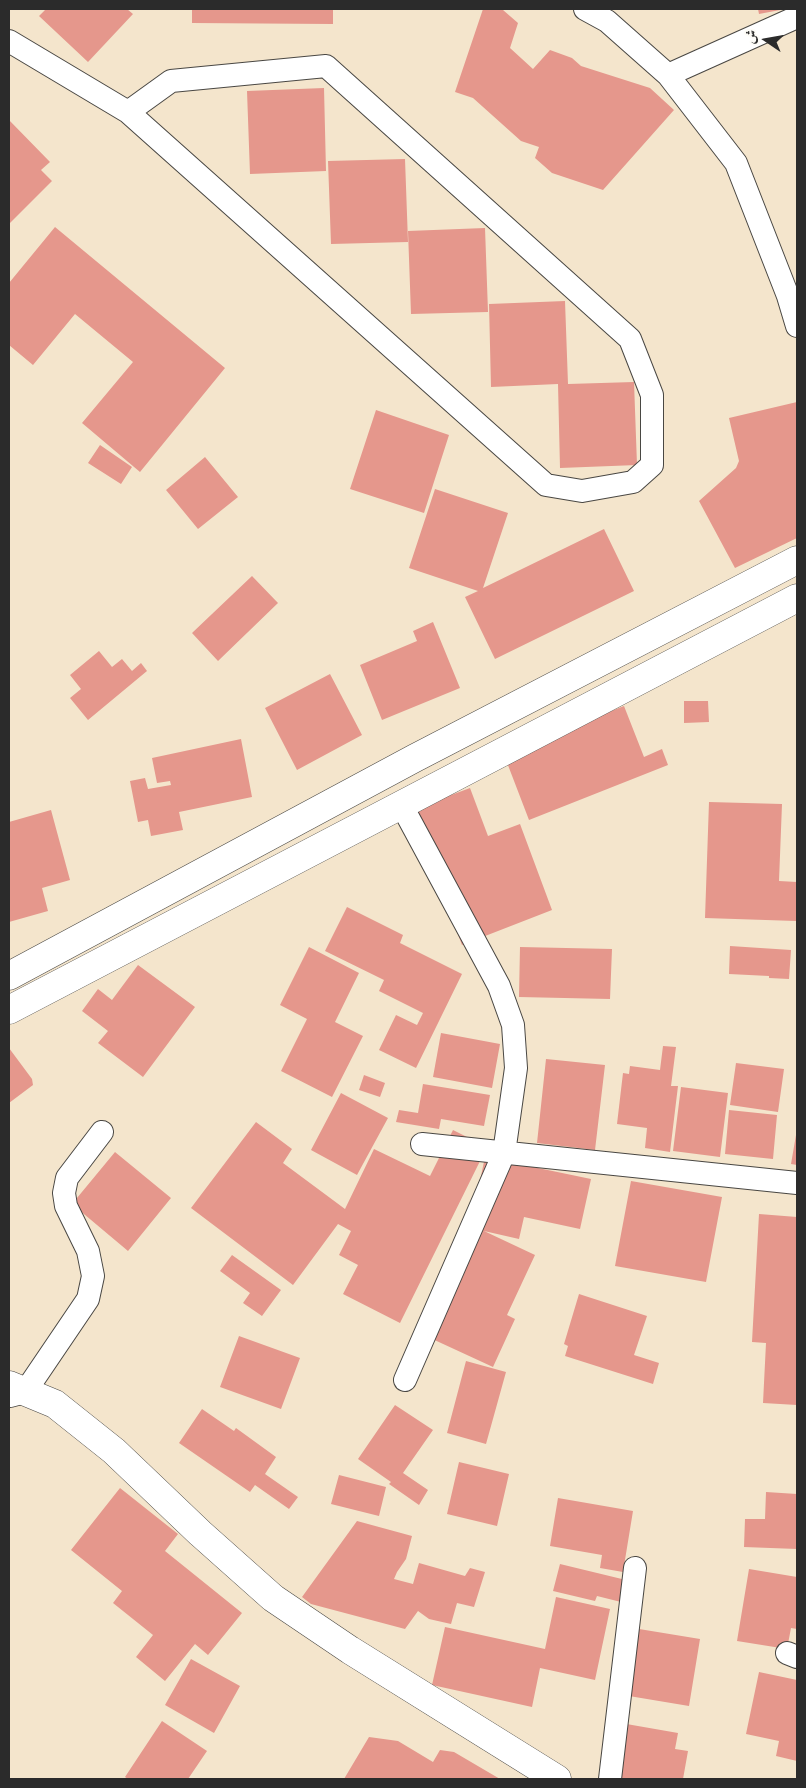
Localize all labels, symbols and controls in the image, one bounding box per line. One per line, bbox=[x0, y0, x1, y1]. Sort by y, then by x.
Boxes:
north arrow bbox=[741, 15, 791, 65]
text: ش bbox=[741, 28, 762, 46]

